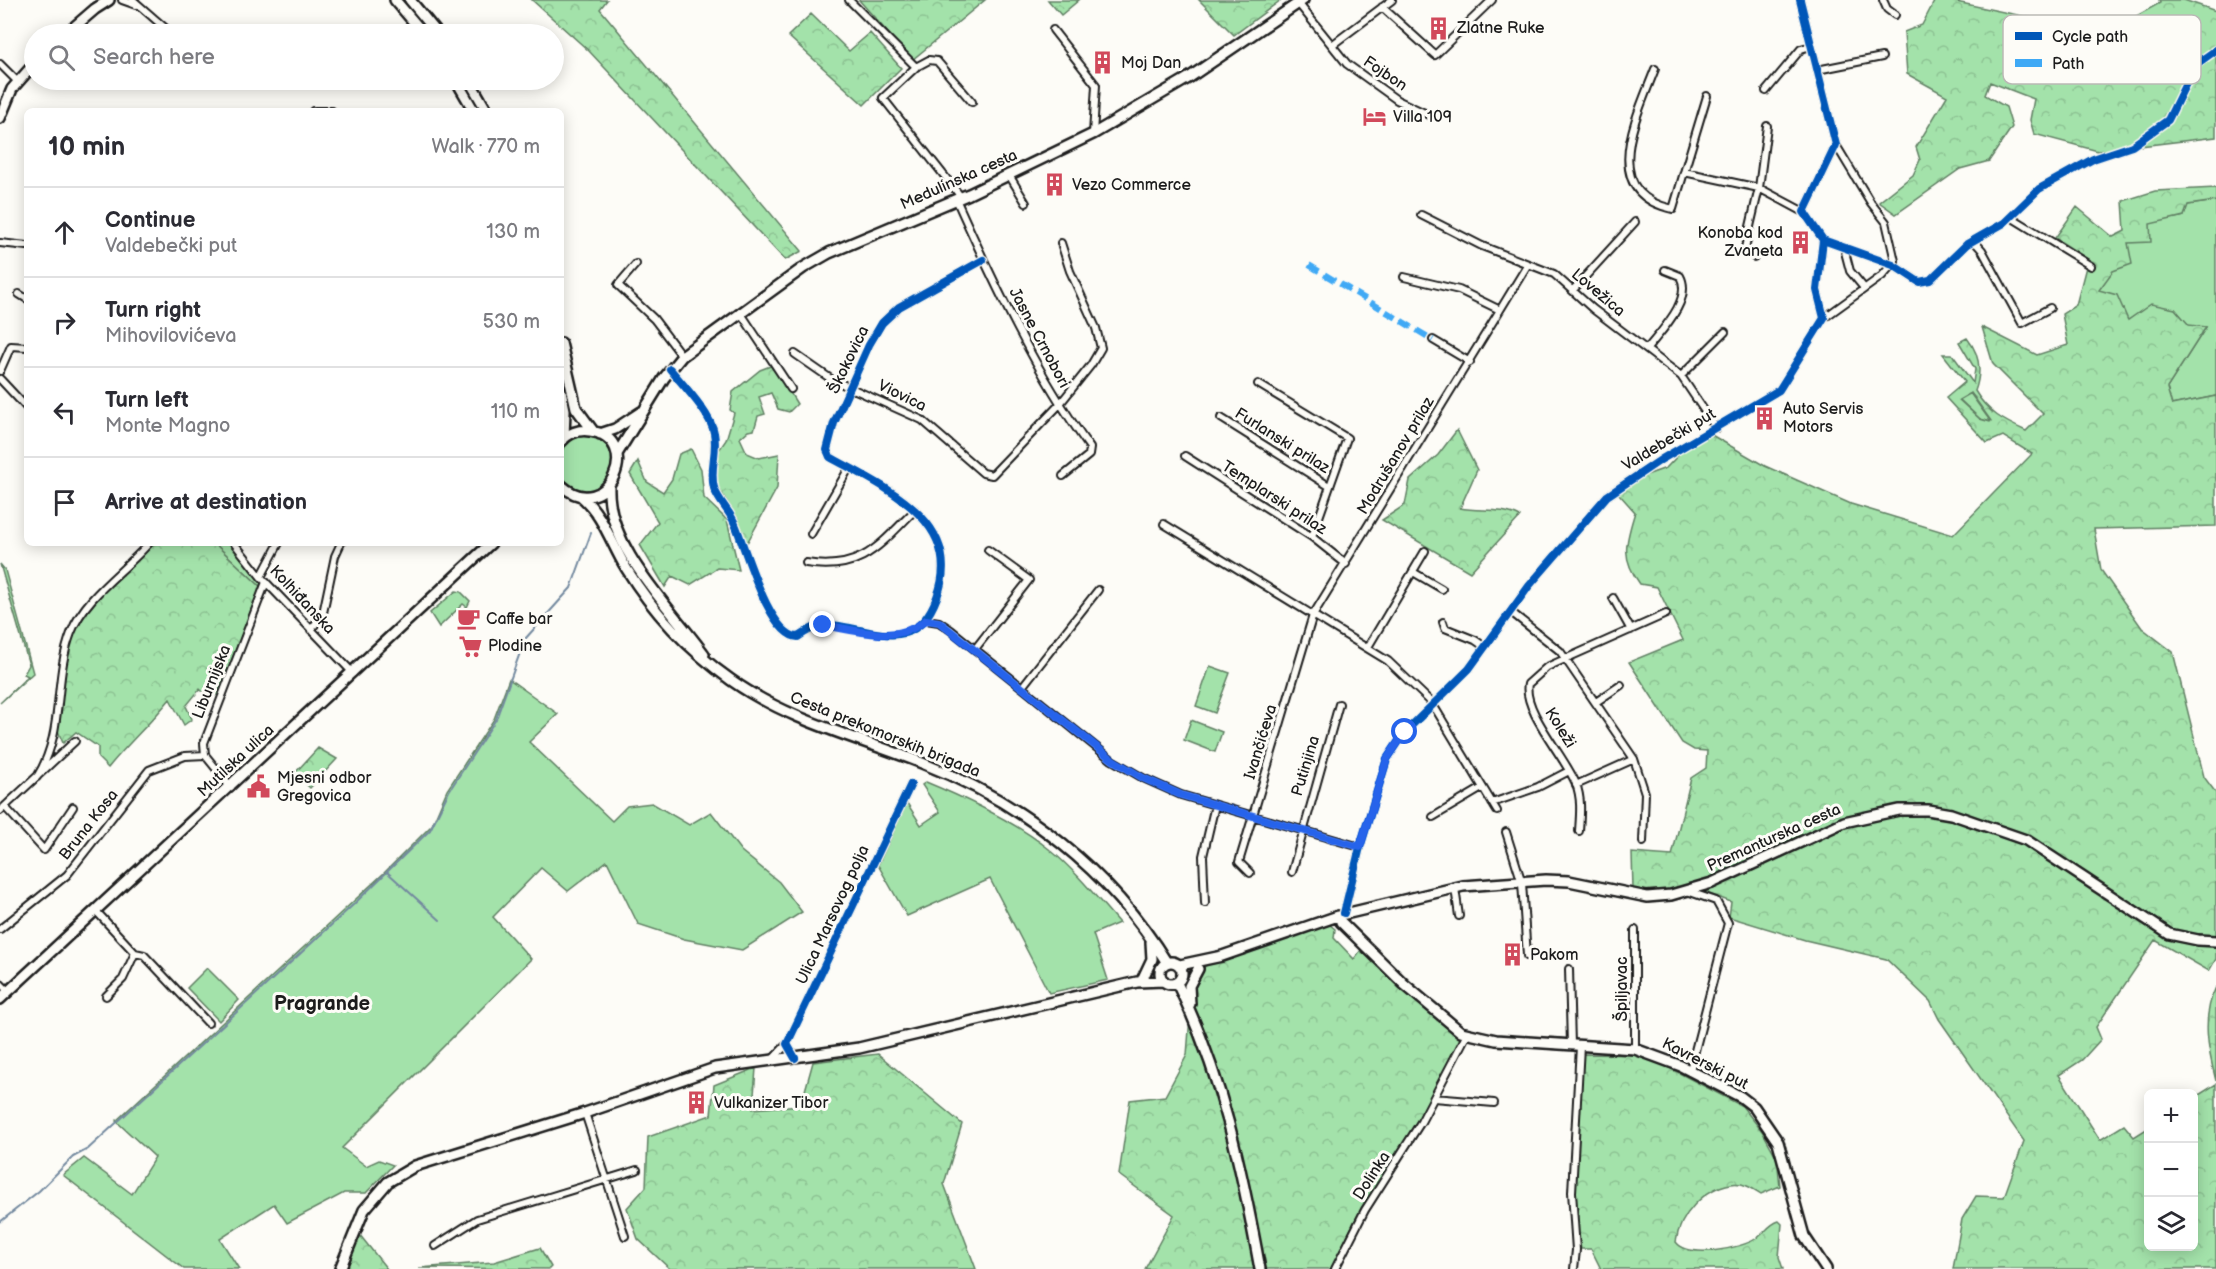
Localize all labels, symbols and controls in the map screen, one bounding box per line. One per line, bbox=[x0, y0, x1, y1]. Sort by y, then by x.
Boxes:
building icon: Zlatne Ruke bbox=[1426, 15, 1452, 41]
legend bbox=[2003, 15, 2201, 84]
place label: Zlatne Ruke bbox=[1456, 19, 1545, 38]
search box bbox=[24, 24, 564, 90]
text: Cycle path bbox=[2052, 28, 2128, 47]
icon: search bbox=[45, 41, 78, 74]
text: Search here bbox=[93, 44, 215, 71]
building icon: Moj Dan bbox=[1090, 50, 1116, 76]
street label: Fojbon bbox=[1359, 52, 1411, 96]
place label: Moj Dan bbox=[1121, 54, 1181, 73]
text: Path bbox=[2052, 55, 2084, 74]
hotel icon: Villa 109 bbox=[1362, 104, 1388, 130]
place label: Villa 109 bbox=[1393, 108, 1452, 127]
text: 10 min bbox=[48, 132, 125, 163]
text: Walk · 770 m bbox=[431, 135, 540, 159]
street label: Medulinska cesta bbox=[898, 146, 1020, 214]
building icon: Vezo Commerce bbox=[1041, 172, 1067, 198]
place label: Vezo Commerce bbox=[1072, 176, 1191, 195]
text: Continue bbox=[105, 207, 195, 234]
icon: ahead bbox=[48, 216, 81, 249]
text: 130 m bbox=[486, 220, 540, 244]
place label: Konoba kod Zvaneta bbox=[1697, 224, 1783, 261]
building icon: Konoba kod Zvaneta bbox=[1788, 229, 1814, 255]
text: Valdebečki put bbox=[105, 234, 237, 258]
street label: Lovežica bbox=[1567, 265, 1629, 321]
street label: Jasne Crnobori bbox=[1005, 285, 1073, 391]
text: Turn right bbox=[105, 297, 201, 324]
icon: right bbox=[48, 306, 81, 339]
text: 530 m bbox=[483, 310, 540, 334]
street label: Škokovica bbox=[823, 322, 874, 397]
text: Mihovilovićeva bbox=[105, 324, 237, 348]
street label: Viovica bbox=[875, 376, 929, 416]
text: Turn left bbox=[105, 387, 189, 414]
street label: Modrušanov prilaz bbox=[1353, 394, 1439, 518]
icon: left bbox=[48, 396, 81, 429]
text: 110 m bbox=[491, 400, 540, 424]
place label: Auto Servis Motors bbox=[1783, 400, 1863, 437]
street label: Furlanski prilaz bbox=[1231, 404, 1333, 478]
street label: Valdebečki put bbox=[1619, 405, 1719, 475]
building icon: Auto Servis Motors bbox=[1752, 405, 1778, 431]
text: Monte Magno bbox=[105, 414, 230, 438]
street label: Templarski prilaz bbox=[1218, 457, 1330, 539]
icon: arrive bbox=[48, 486, 81, 519]
text: Arrive at destination bbox=[105, 489, 307, 516]
street label: Kolhiđanska bbox=[265, 562, 339, 638]
cafe icon: Caffe bar bbox=[455, 606, 481, 632]
place label: Caffe bar bbox=[486, 610, 552, 629]
route end bbox=[809, 611, 835, 637]
supermarket icon: Plodine bbox=[457, 633, 483, 659]
place label: Plodine bbox=[488, 637, 543, 656]
street label: Liburnijska bbox=[189, 642, 235, 722]
street label: Cesta prekomorskih brigada bbox=[787, 688, 983, 782]
street label: Ivančićeva bbox=[1241, 702, 1281, 782]
street label: Koleži bbox=[1540, 704, 1580, 752]
route start bbox=[1391, 718, 1417, 744]
street label: Mutilska ulica bbox=[194, 721, 278, 801]
street label: Putinjina bbox=[1288, 733, 1324, 799]
place label: Mjesni odbor Gregovica bbox=[277, 769, 371, 806]
public building icon: Mjesni odbor Gregovica bbox=[246, 774, 272, 800]
street label: Bruna Kosa bbox=[56, 786, 122, 864]
street label: Premanturska cesta bbox=[1704, 800, 1844, 876]
street label: Ulica Marsovog polja bbox=[792, 842, 874, 988]
building icon: Pakom bbox=[1499, 942, 1525, 968]
place label: Pakom bbox=[1530, 946, 1578, 965]
street label: Špiljavac bbox=[1611, 956, 1632, 1022]
district label: Pragrande bbox=[274, 992, 370, 1016]
street label: Kavrerski put bbox=[1659, 1034, 1751, 1094]
map controls bbox=[2144, 1089, 2198, 1251]
button: + bbox=[2144, 1089, 2198, 1143]
building icon: Vulkanizer Tibor bbox=[683, 1090, 709, 1116]
place label: Vulkanizer Tibor bbox=[714, 1094, 828, 1113]
button: − bbox=[2144, 1143, 2198, 1197]
street label: Dolinka bbox=[1349, 1148, 1395, 1204]
button: layers bbox=[2144, 1197, 2198, 1251]

